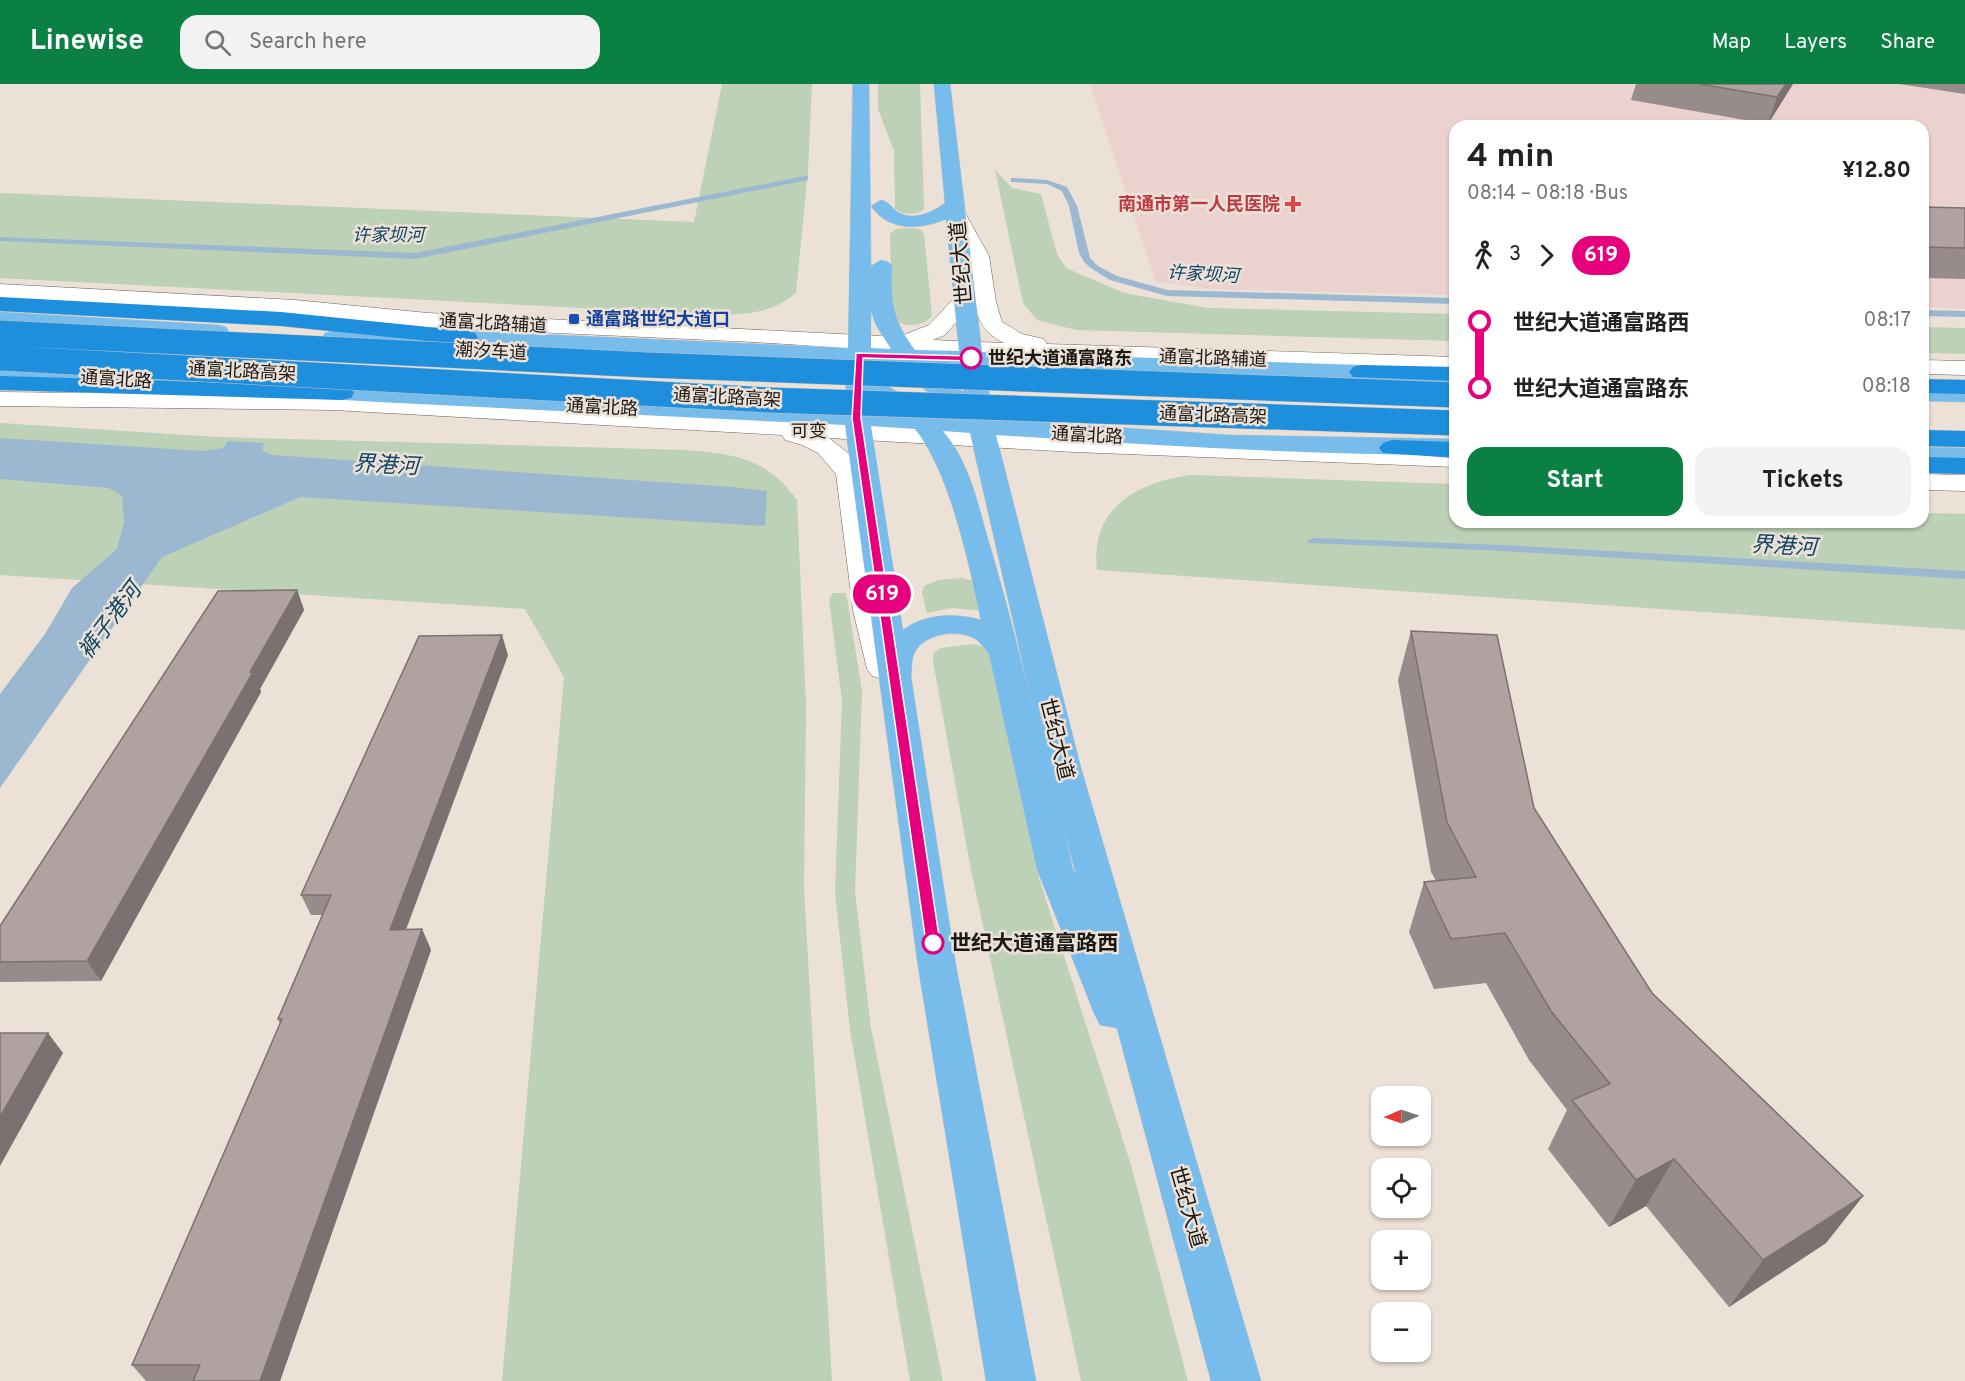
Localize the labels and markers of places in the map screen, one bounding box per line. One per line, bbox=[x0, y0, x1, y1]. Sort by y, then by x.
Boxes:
place label: 南通市第一人民医院 bbox=[1118, 194, 1280, 217]
marker: 南通市第一人民医院 bbox=[1284, 195, 1302, 213]
place label: 通富路世纪大道口 bbox=[586, 308, 730, 332]
marker: 通富路世纪大道口 bbox=[567, 312, 581, 326]
marker: 世纪大道通富路东 bbox=[960, 347, 982, 369]
place label: 世纪大道通富路东 bbox=[988, 347, 1132, 371]
place label: 世纪大道通富路西 bbox=[950, 931, 1118, 958]
marker: 世纪大道通富路西 bbox=[922, 932, 944, 954]

